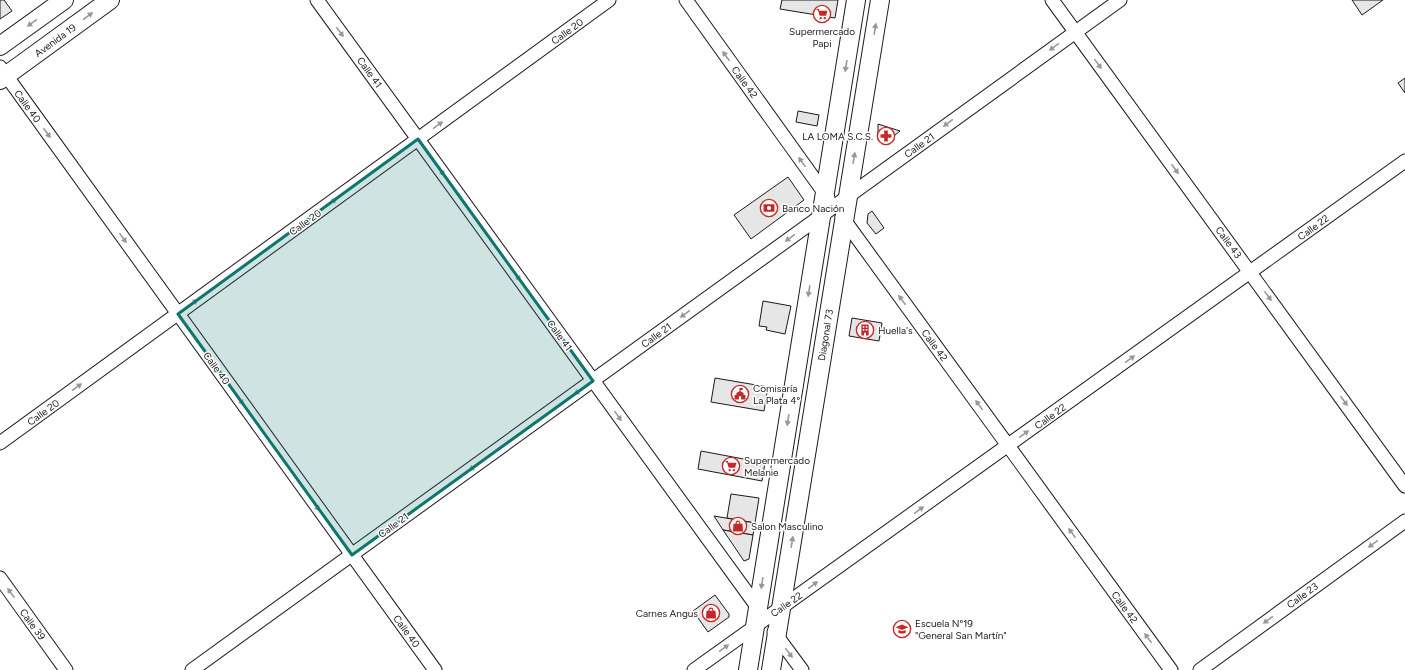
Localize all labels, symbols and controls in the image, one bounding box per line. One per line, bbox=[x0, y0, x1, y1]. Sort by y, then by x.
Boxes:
supermarket icon: Supermercado Papi bbox=[812, 4, 832, 24]
one-way arrow bbox=[83, 12, 93, 20]
street label: Calle 20 bbox=[549, 15, 586, 47]
one-way arrow bbox=[27, 19, 38, 27]
street label: Avenida 19 bbox=[32, 21, 79, 60]
one-way arrow bbox=[872, 23, 878, 35]
place label: Supermercado Papi bbox=[789, 25, 855, 50]
one-way arrow bbox=[336, 26, 344, 37]
one-way arrow bbox=[1049, 43, 1059, 51]
one-way arrow bbox=[722, 51, 730, 62]
street label: Calle 41 bbox=[354, 54, 385, 90]
one-way arrow bbox=[1094, 58, 1102, 69]
one-way arrow bbox=[843, 60, 849, 72]
street label: Calle 42 bbox=[729, 64, 761, 101]
street label: Calle 40 bbox=[11, 87, 44, 125]
one-way arrow bbox=[943, 119, 954, 128]
one-way arrow bbox=[432, 121, 443, 129]
pharmacy icon: LA LOMA S.C.S. bbox=[876, 126, 896, 146]
one-way arrow bbox=[43, 127, 51, 138]
place label: LA LOMA S.C.S. bbox=[802, 130, 873, 143]
street label: Calle 21 bbox=[902, 130, 937, 161]
one-way arrow bbox=[851, 151, 857, 164]
one-way arrow bbox=[798, 156, 806, 167]
one-way arrow bbox=[1171, 163, 1179, 174]
one-way arrow bbox=[437, 166, 445, 176]
one-way arrow bbox=[327, 197, 338, 206]
bank icon: Banco Nación bbox=[759, 198, 779, 218]
place label: Banco Nación bbox=[782, 202, 845, 215]
street label: Calle 20 bbox=[287, 206, 324, 238]
street label: Calle 22 bbox=[1295, 212, 1332, 243]
street label: Calle 43 bbox=[1213, 224, 1245, 261]
one-way arrow bbox=[119, 233, 127, 243]
one-way arrow bbox=[785, 234, 795, 242]
one-way arrow bbox=[513, 271, 521, 282]
one-way arrow bbox=[806, 285, 812, 297]
one-way arrow bbox=[1264, 291, 1272, 301]
one-way arrow bbox=[899, 295, 907, 305]
one-way arrow bbox=[188, 299, 199, 307]
street label: Diagonal 73 bbox=[815, 308, 836, 362]
one-way arrow bbox=[679, 310, 690, 318]
street label: Calle 41 bbox=[544, 317, 575, 353]
street label: Calle 21 bbox=[639, 320, 674, 351]
building icon: Huella's bbox=[855, 320, 875, 340]
place label: Huella's bbox=[878, 324, 913, 337]
street label: Calle 42 bbox=[919, 327, 951, 364]
street label: Calle 40 bbox=[200, 349, 233, 387]
one-way arrow bbox=[1125, 355, 1135, 363]
place label: Comisaría La Plata 4° bbox=[753, 382, 800, 407]
one-way arrow bbox=[71, 383, 82, 392]
public building icon: Comisaría La Plata 4° bbox=[730, 384, 750, 404]
one-way arrow bbox=[574, 386, 585, 395]
one-way arrow bbox=[236, 395, 245, 406]
street label: Calle 20 bbox=[25, 396, 62, 428]
one-way arrow bbox=[1340, 396, 1348, 407]
one-way arrow bbox=[975, 400, 983, 411]
street label: Calle 22 bbox=[1032, 401, 1069, 432]
one-way arrow bbox=[614, 410, 622, 421]
one-way arrow bbox=[785, 413, 791, 426]
one-way arrow bbox=[1019, 430, 1030, 439]
place label: Supermercado Melanie bbox=[744, 454, 810, 479]
supermarket icon: Supermercado Melanie bbox=[721, 456, 741, 476]
one-way arrow bbox=[469, 463, 479, 471]
one-way arrow bbox=[312, 500, 321, 511]
one-way arrow bbox=[913, 506, 924, 514]
street label: Calle 21 bbox=[376, 510, 411, 541]
shop icon: Salon Masculino bbox=[728, 516, 748, 536]
place label: Salon Masculino bbox=[751, 520, 824, 533]
one-way arrow bbox=[1068, 528, 1076, 538]
one-way arrow bbox=[789, 536, 795, 548]
one-way arrow bbox=[1368, 540, 1379, 548]
one-way arrow bbox=[759, 577, 765, 589]
street label: Calle 23 bbox=[1284, 580, 1321, 611]
one-way arrow bbox=[808, 582, 818, 590]
one-way arrow bbox=[7, 588, 15, 598]
street label: Calle 22 bbox=[768, 589, 805, 620]
street label: Calle 42 bbox=[1109, 589, 1141, 626]
shop icon: Carnes Angus bbox=[701, 603, 721, 623]
street label: Calle 39 bbox=[17, 606, 49, 643]
place label: Carnes Angus bbox=[636, 607, 698, 620]
street label: Calle 40 bbox=[390, 612, 423, 650]
one-way arrow bbox=[1263, 616, 1274, 624]
place label: Escuela N°19 "General San Martín" bbox=[915, 617, 1007, 642]
school or university icon: Escuela N°19 "General San Martín" bbox=[892, 619, 912, 639]
one-way arrow bbox=[1144, 633, 1152, 644]
one-way arrow bbox=[719, 644, 730, 652]
one-way arrow bbox=[785, 647, 794, 658]

